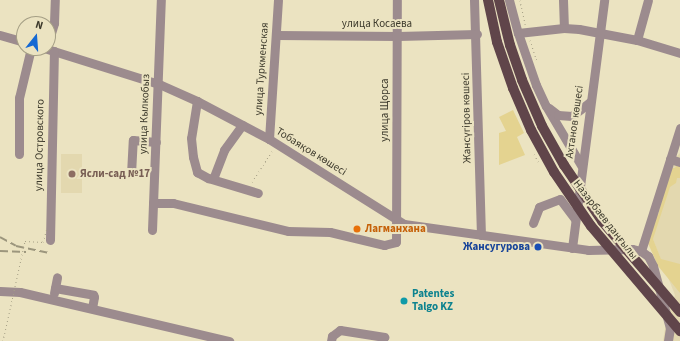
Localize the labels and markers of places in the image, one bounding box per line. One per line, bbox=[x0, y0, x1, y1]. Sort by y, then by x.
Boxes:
place label: Ясли-сад №17 bbox=[80, 167, 150, 181]
marker: Ясли-сад №17 bbox=[67, 169, 77, 179]
place label: Лагманхана bbox=[365, 222, 426, 236]
marker: Лагманхана bbox=[352, 224, 362, 234]
place label: Жансугурова bbox=[463, 240, 530, 254]
marker: Жансугурова bbox=[533, 242, 543, 252]
place label: Patentes Talgo KZ bbox=[412, 288, 454, 314]
marker: Patentes Talgo KZ bbox=[399, 296, 409, 306]

